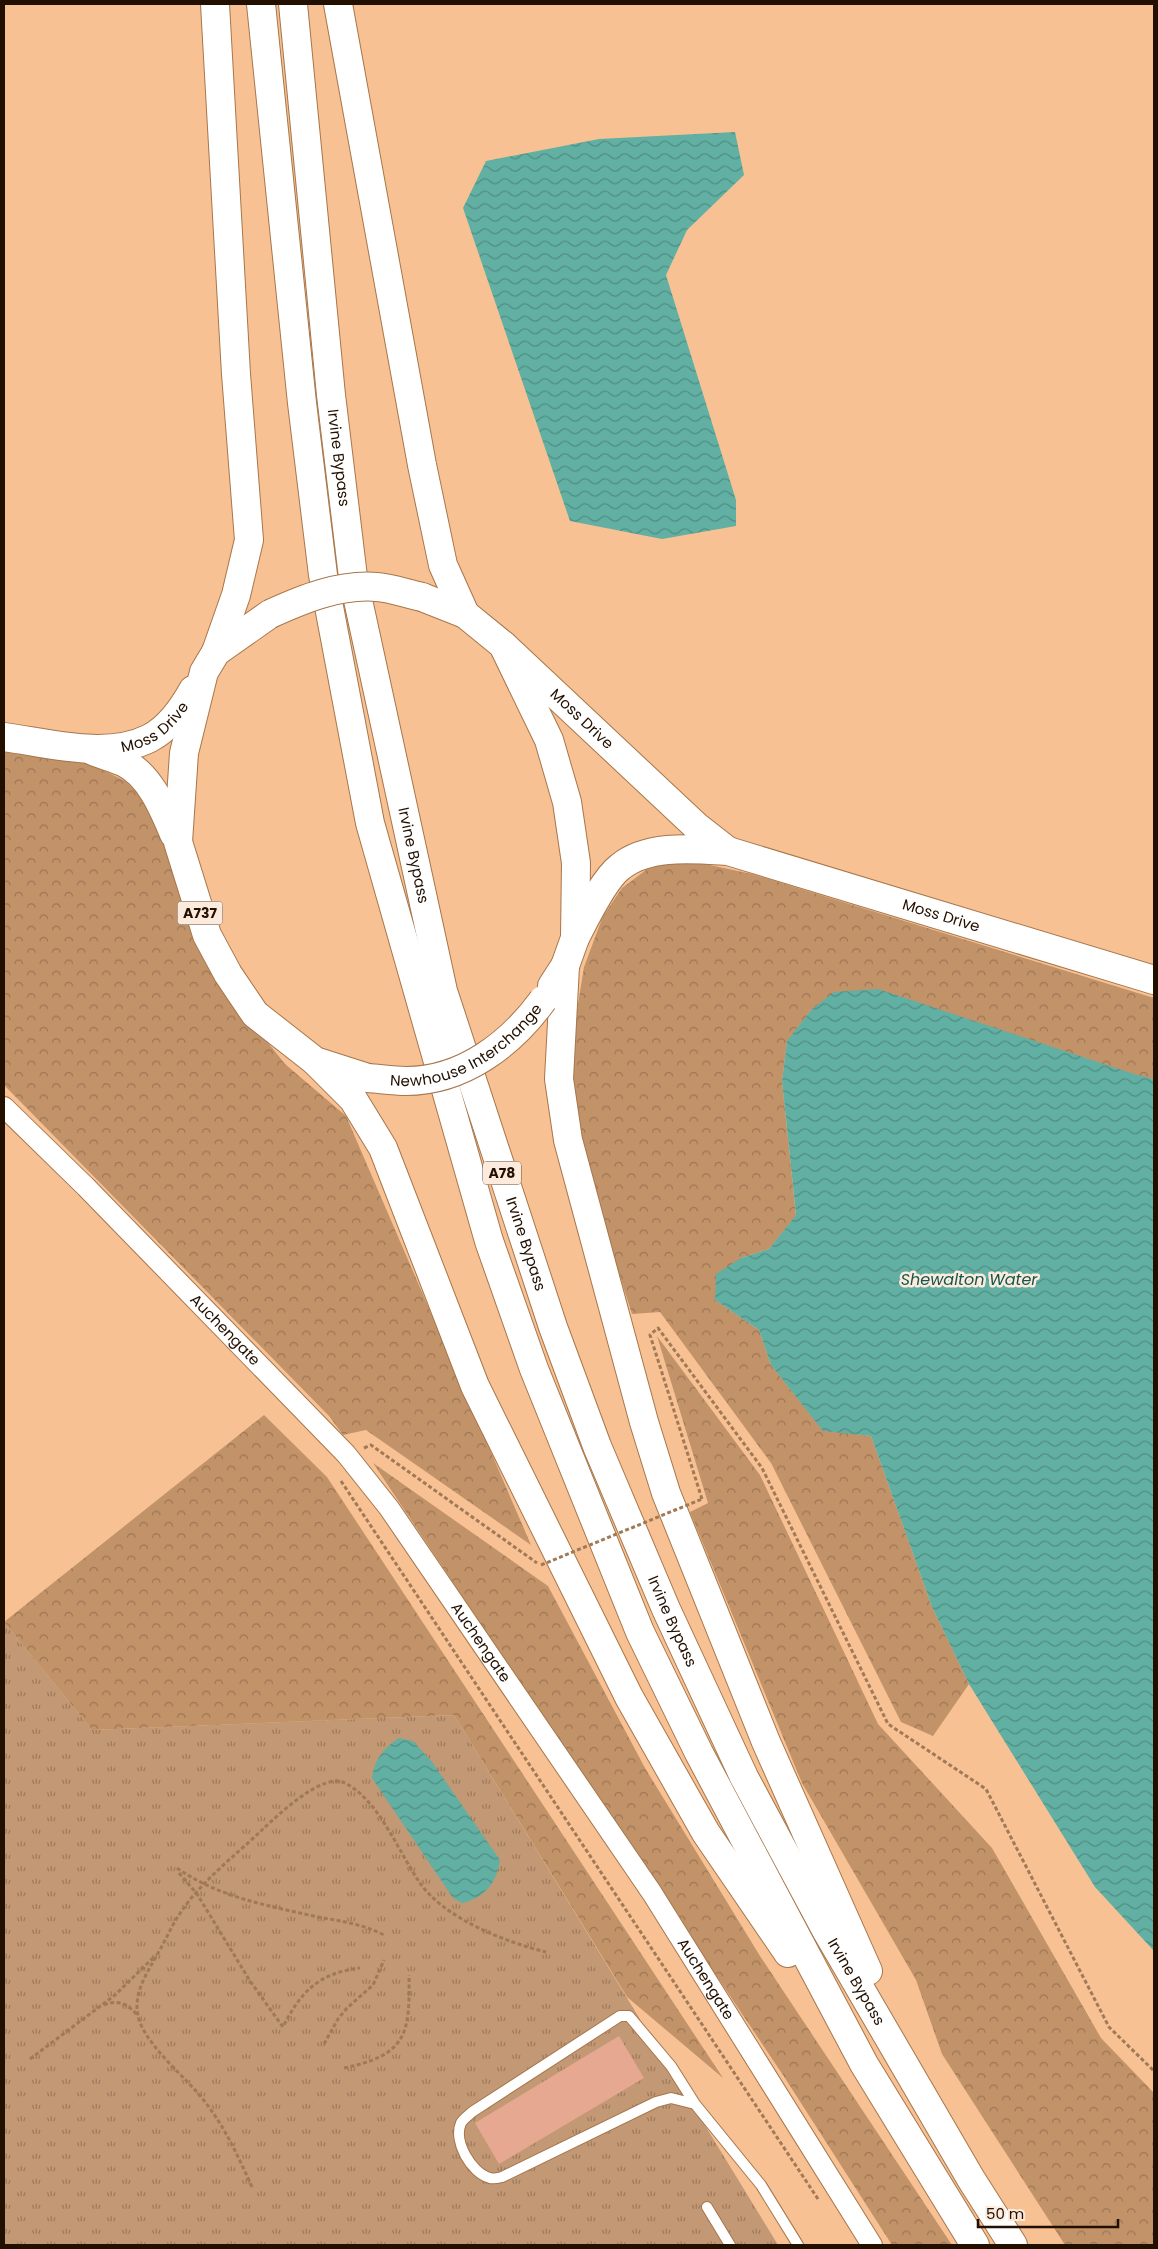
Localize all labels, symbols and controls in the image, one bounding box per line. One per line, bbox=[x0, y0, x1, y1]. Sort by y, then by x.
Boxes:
street label: Irvine Bypass bbox=[323, 408, 355, 508]
street label: Moss Drive bbox=[546, 684, 618, 753]
street label: Moss Drive bbox=[119, 697, 193, 757]
street label: Irvine Bypass bbox=[393, 805, 435, 905]
street label: Moss Drive bbox=[900, 893, 983, 937]
road number: A737 bbox=[178, 901, 222, 924]
street label: Newhouse Interchange bbox=[389, 999, 546, 1091]
road number: A78 bbox=[483, 1162, 521, 1184]
street label: Irvine Bypass bbox=[501, 1194, 552, 1294]
water label: Shewalton Water bbox=[901, 1268, 1038, 1291]
street label: Auchengate bbox=[186, 1289, 265, 1370]
street label: Irvine Bypass bbox=[643, 1572, 702, 1670]
street label: Auchengate bbox=[446, 1598, 516, 1686]
street label: Auchengate bbox=[673, 1934, 740, 2024]
street label: Irvine Bypass bbox=[823, 1934, 890, 2029]
scale bar bbox=[978, 2196, 1118, 2228]
text: 50 m bbox=[986, 2203, 1024, 2224]

